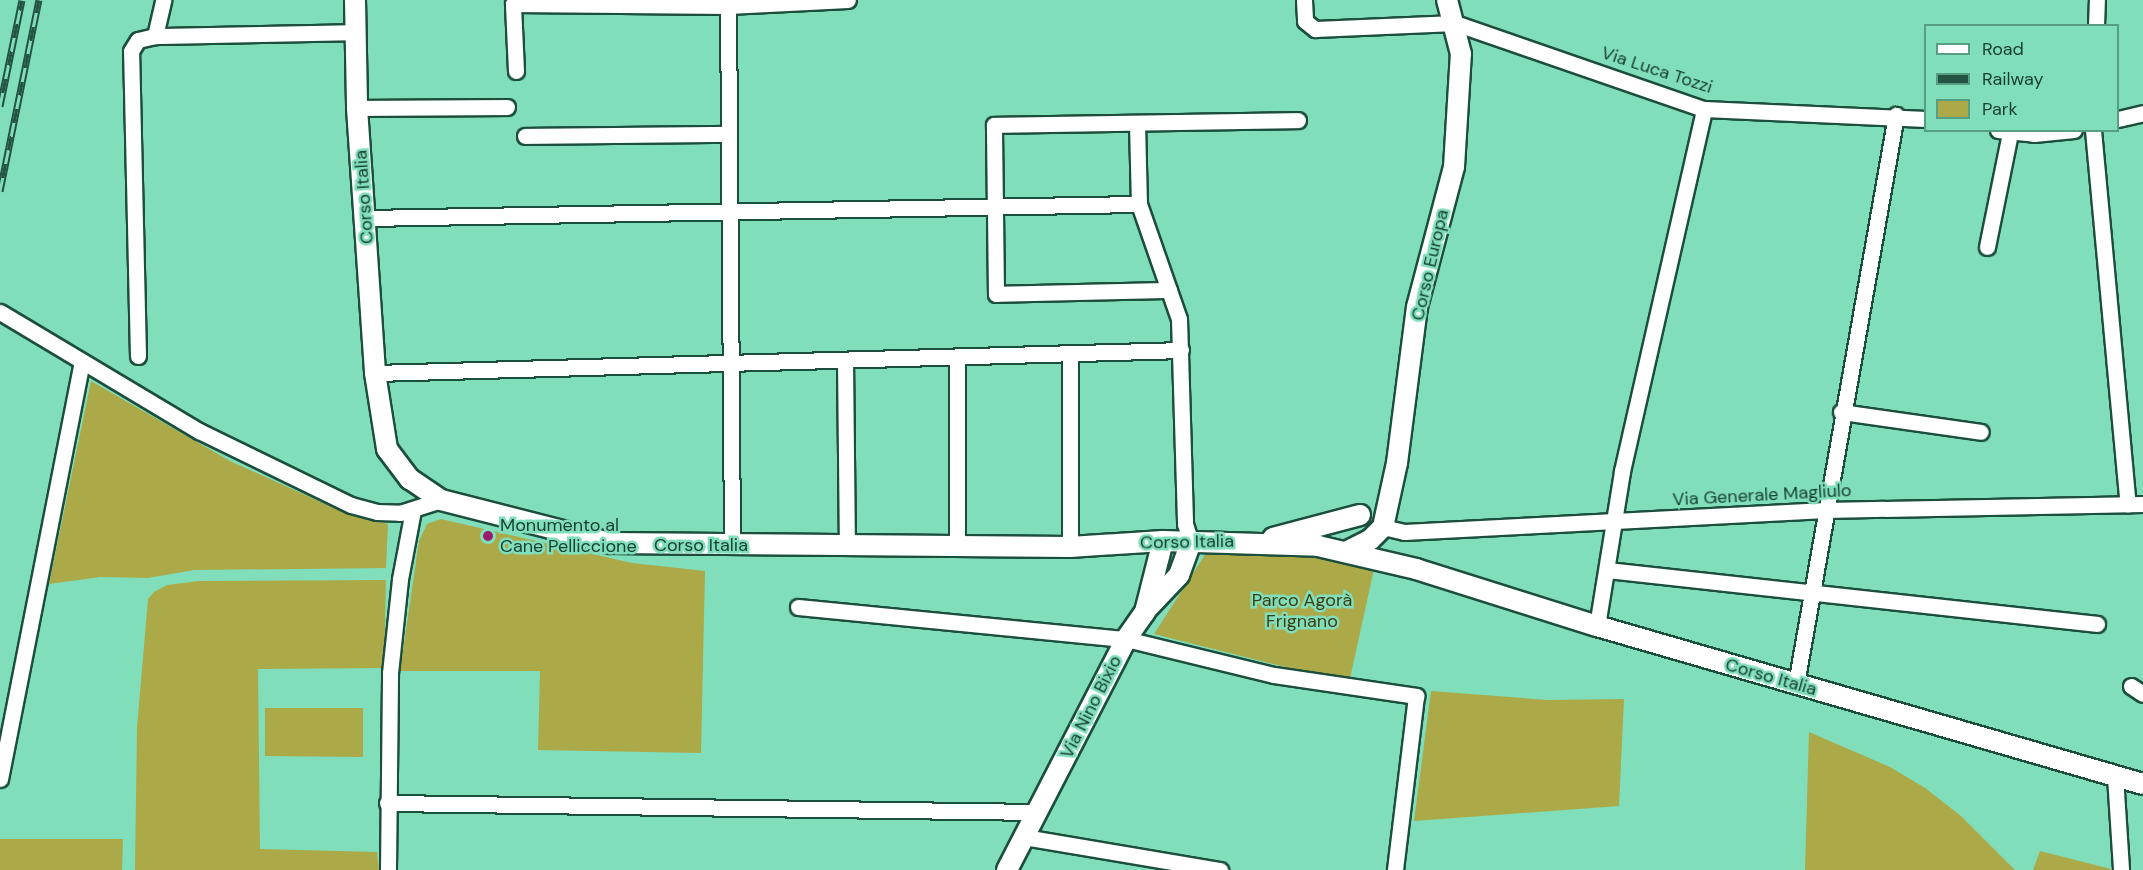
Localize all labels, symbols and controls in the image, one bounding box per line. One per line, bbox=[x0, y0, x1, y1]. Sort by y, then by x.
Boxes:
legend bbox=[1924, 24, 2119, 132]
text: Road bbox=[1982, 37, 2024, 61]
street label: Via Luca Tozzi bbox=[1599, 42, 1715, 98]
text: Railway bbox=[1982, 67, 2044, 91]
text: Park bbox=[1982, 97, 2018, 121]
street label: Corso Italia bbox=[350, 149, 378, 245]
street label: Corso Europa bbox=[1407, 207, 1453, 323]
street label: Via Generale Magliulo bbox=[1672, 480, 1852, 510]
place label: Monumento al Cane Pelliccione bbox=[500, 515, 637, 558]
marker: Monumento al Cane Pelliccione bbox=[481, 529, 495, 543]
street label: Corso Italia bbox=[1140, 530, 1234, 554]
street label: Corso Italia bbox=[654, 534, 748, 556]
park label: Parco Agorà Frignano bbox=[1252, 590, 1352, 632]
street label: Via Nino Bixio bbox=[1056, 652, 1126, 762]
street label: Corso Italia bbox=[1723, 654, 1819, 700]

